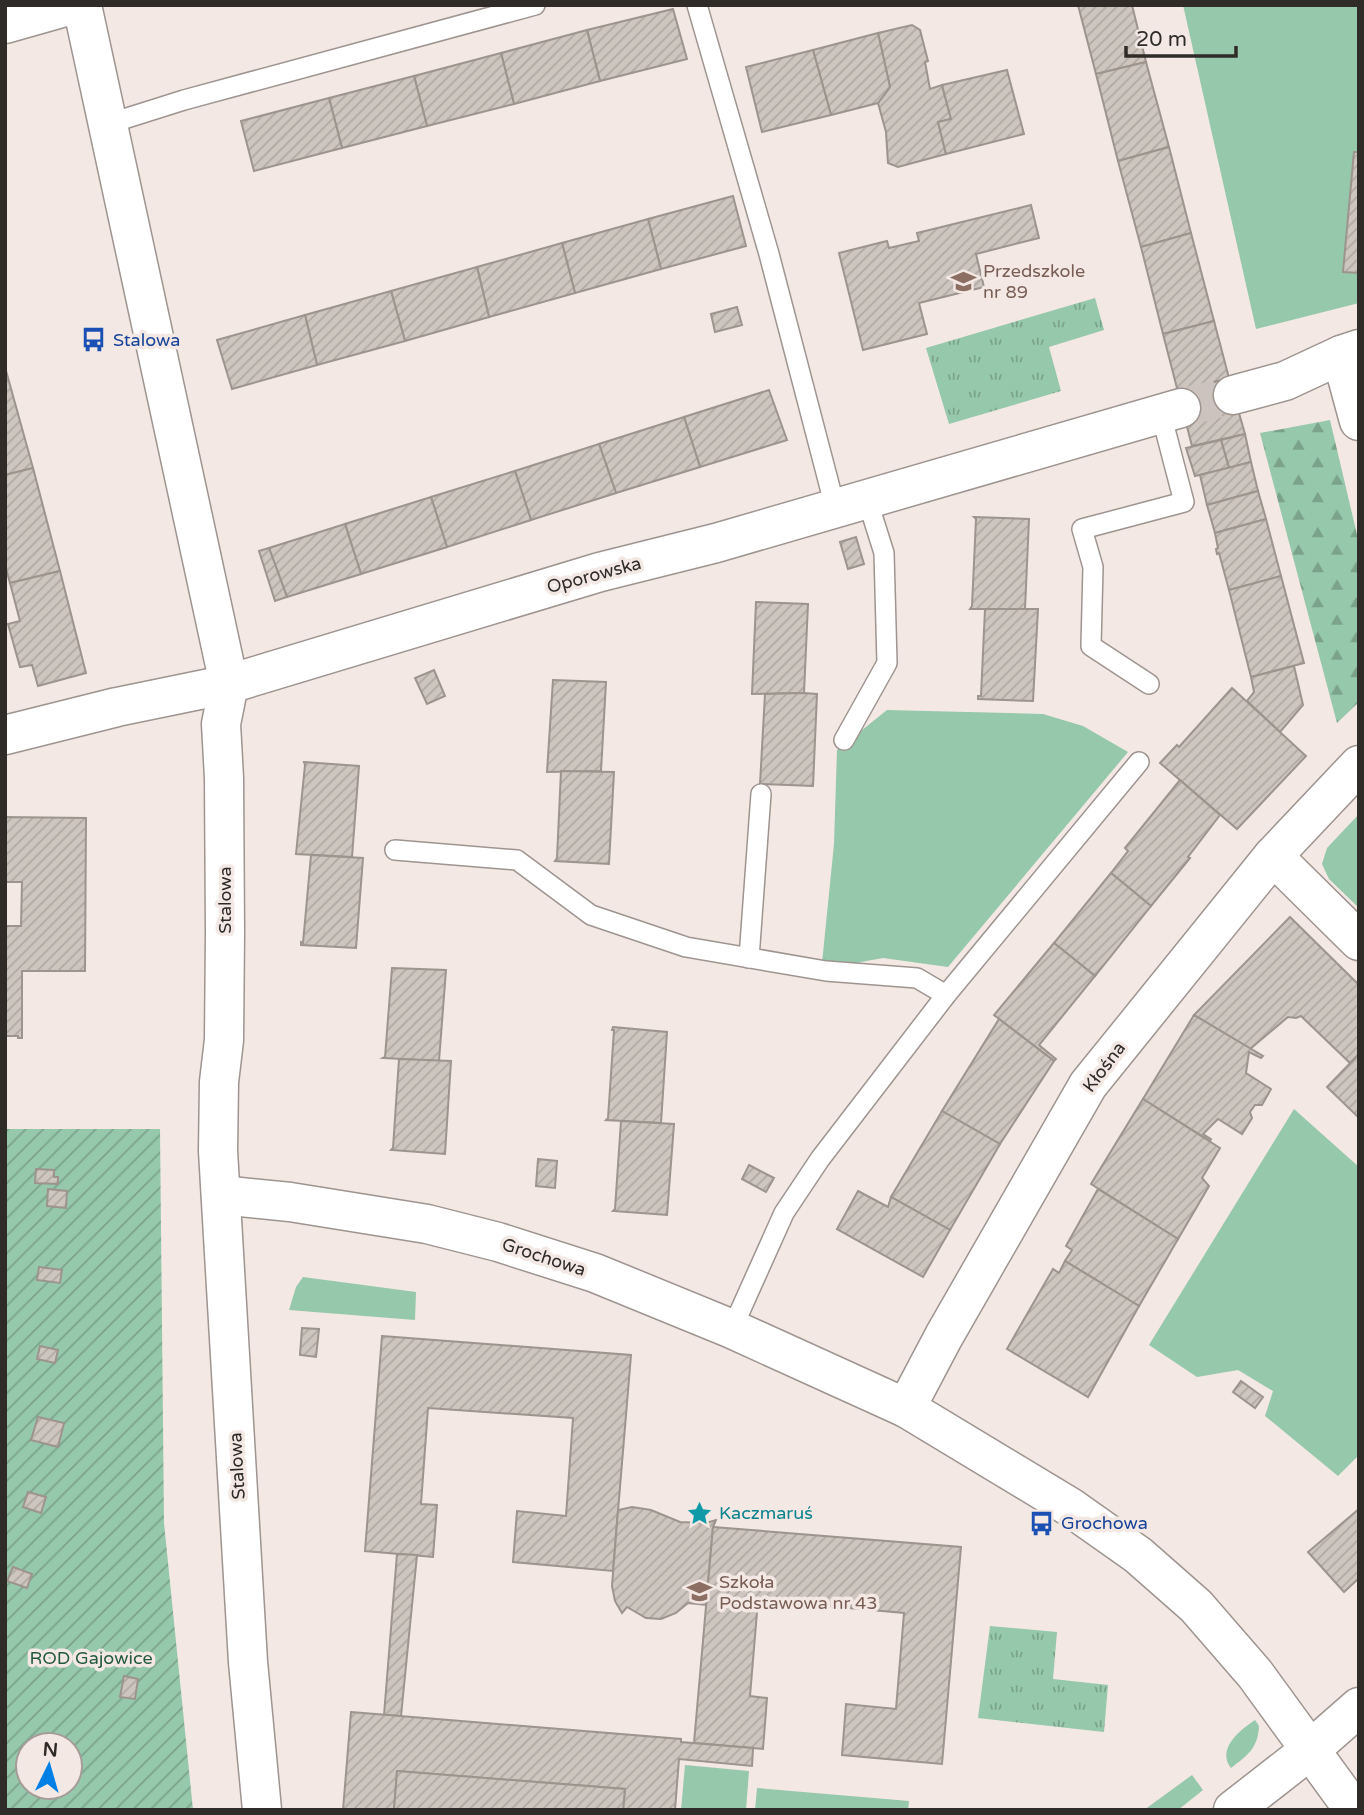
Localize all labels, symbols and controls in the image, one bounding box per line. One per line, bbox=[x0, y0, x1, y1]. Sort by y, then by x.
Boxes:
scale bar bbox=[1126, 14, 1236, 58]
text: 20 m bbox=[1136, 27, 1187, 52]
place label: Przedszkole nr 89 bbox=[983, 260, 1085, 303]
school or university icon: Przedszkole nr 89 bbox=[949, 267, 977, 295]
bus stop icon: Stalowa bbox=[79, 326, 107, 354]
place label: Stalowa bbox=[113, 329, 180, 351]
street label: Oporowska bbox=[544, 552, 644, 598]
street label: Stalowa bbox=[214, 866, 236, 934]
street label: Kłośna bbox=[1078, 1037, 1130, 1097]
street label: Grochowa bbox=[499, 1233, 589, 1281]
street label: Stalowa bbox=[224, 1432, 250, 1500]
place icon: Kaczmaruś bbox=[685, 1499, 713, 1527]
place label: Kaczmaruś bbox=[719, 1502, 813, 1524]
bus stop icon: Grochowa bbox=[1027, 1509, 1055, 1537]
place label: Grochowa bbox=[1061, 1512, 1148, 1534]
place label: Szkoła Podstawowa nr 43 bbox=[719, 1571, 878, 1614]
school or university icon: Szkoła Podstawowa nr 43 bbox=[685, 1578, 713, 1606]
park label: ROD Gajowice bbox=[29, 1647, 153, 1669]
north arrow bbox=[14, 1731, 84, 1801]
text: N bbox=[42, 1738, 59, 1762]

